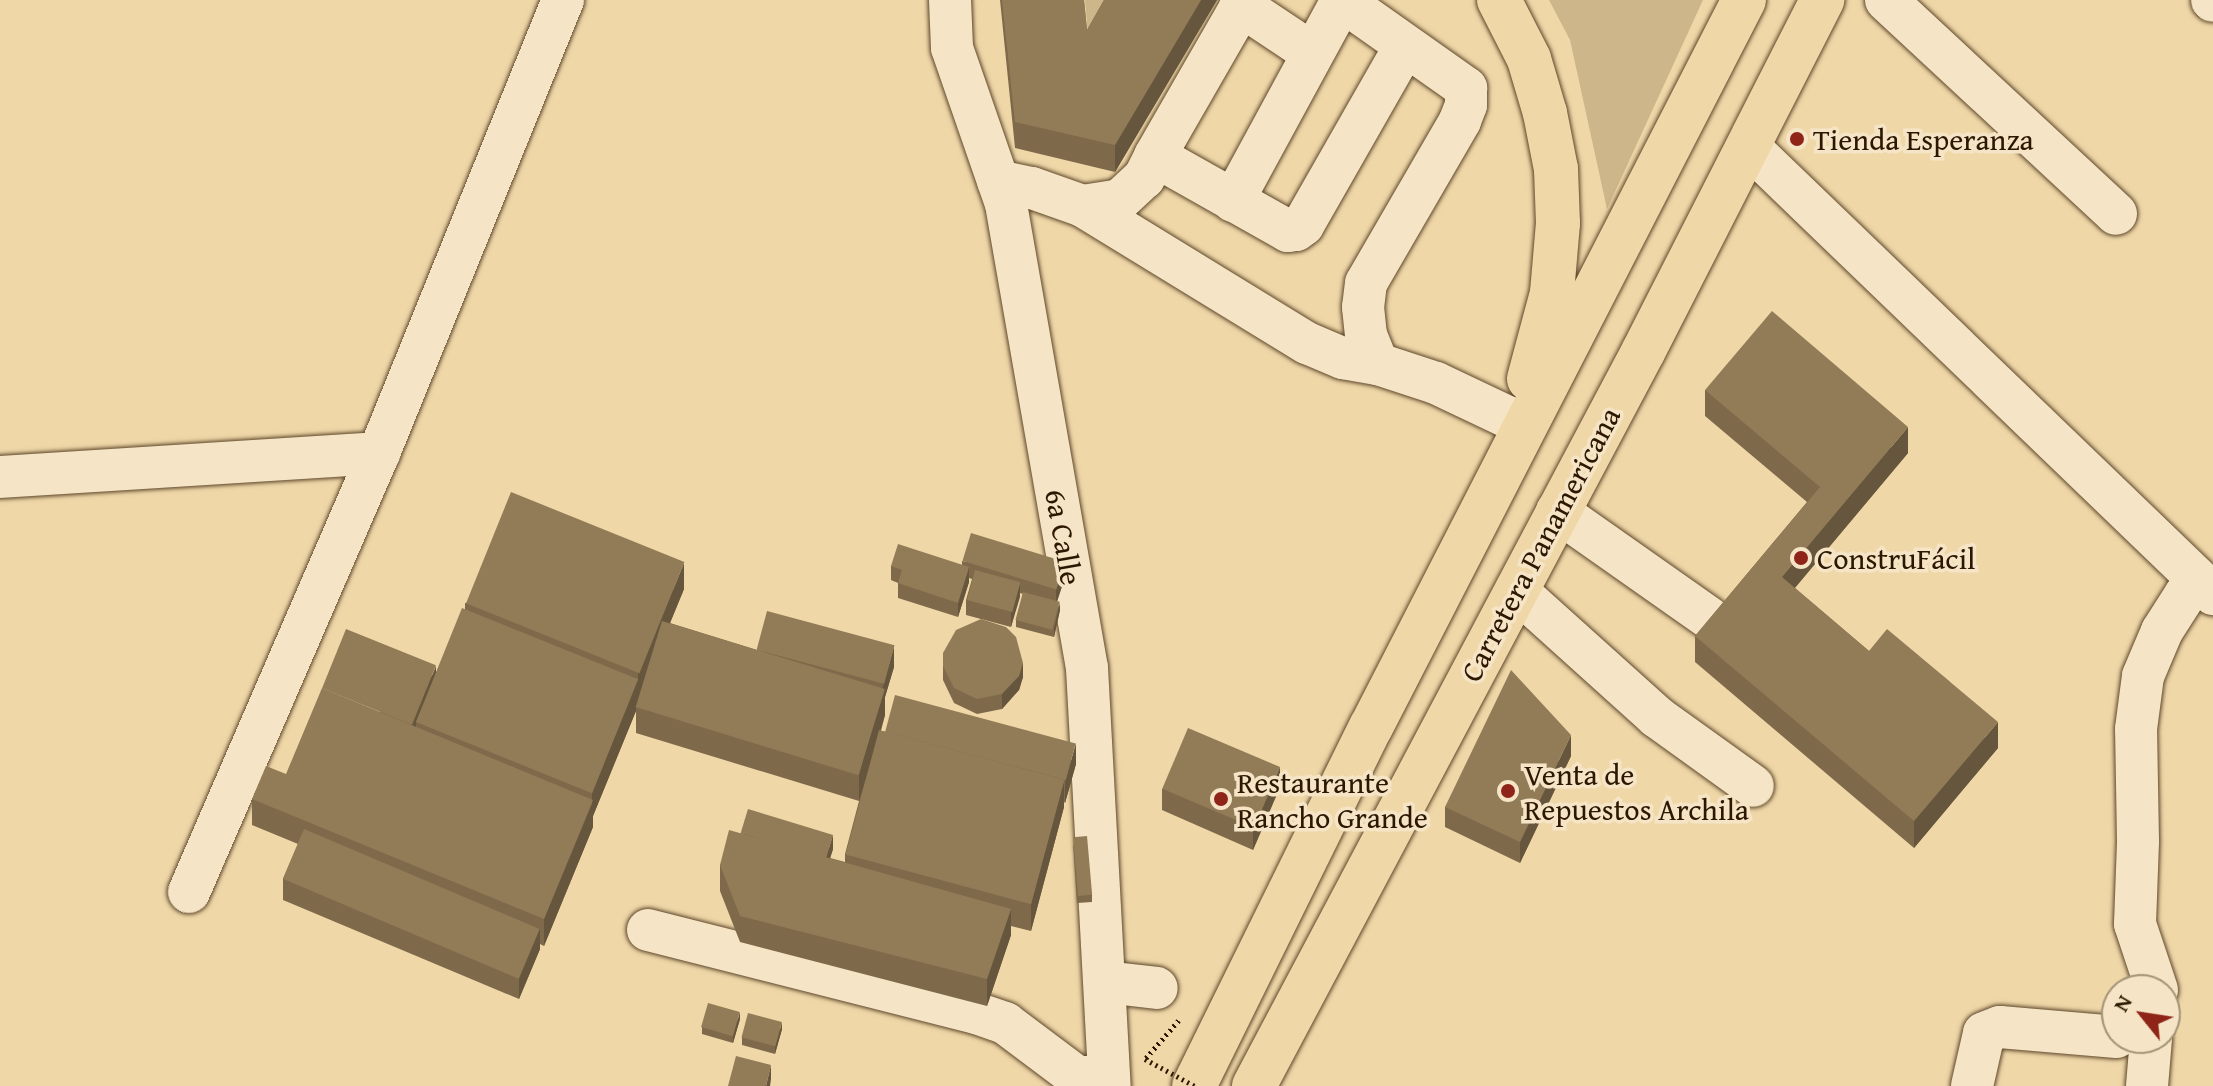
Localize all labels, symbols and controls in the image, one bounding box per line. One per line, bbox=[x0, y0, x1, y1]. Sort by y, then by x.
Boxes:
place label: Tienda Esperanza bbox=[1813, 121, 2034, 157]
marker: Tienda Esperanza bbox=[1788, 130, 1806, 148]
street label: Carretera Panamericana bbox=[1452, 401, 1628, 687]
street label: 6a Calle bbox=[1038, 486, 1090, 588]
place label: ConstruFácil bbox=[1817, 540, 1976, 576]
marker: ConstruFácil bbox=[1792, 549, 1810, 567]
place label: Venta de Repuestos Archila bbox=[1524, 756, 1749, 826]
place label: Restaurante Rancho Grande bbox=[1237, 764, 1428, 834]
marker: Venta de Repuestos Archila bbox=[1499, 782, 1517, 800]
marker: Restaurante Rancho Grande bbox=[1212, 790, 1230, 808]
north arrow bbox=[2101, 974, 2181, 1054]
text: N bbox=[2104, 989, 2139, 1017]

